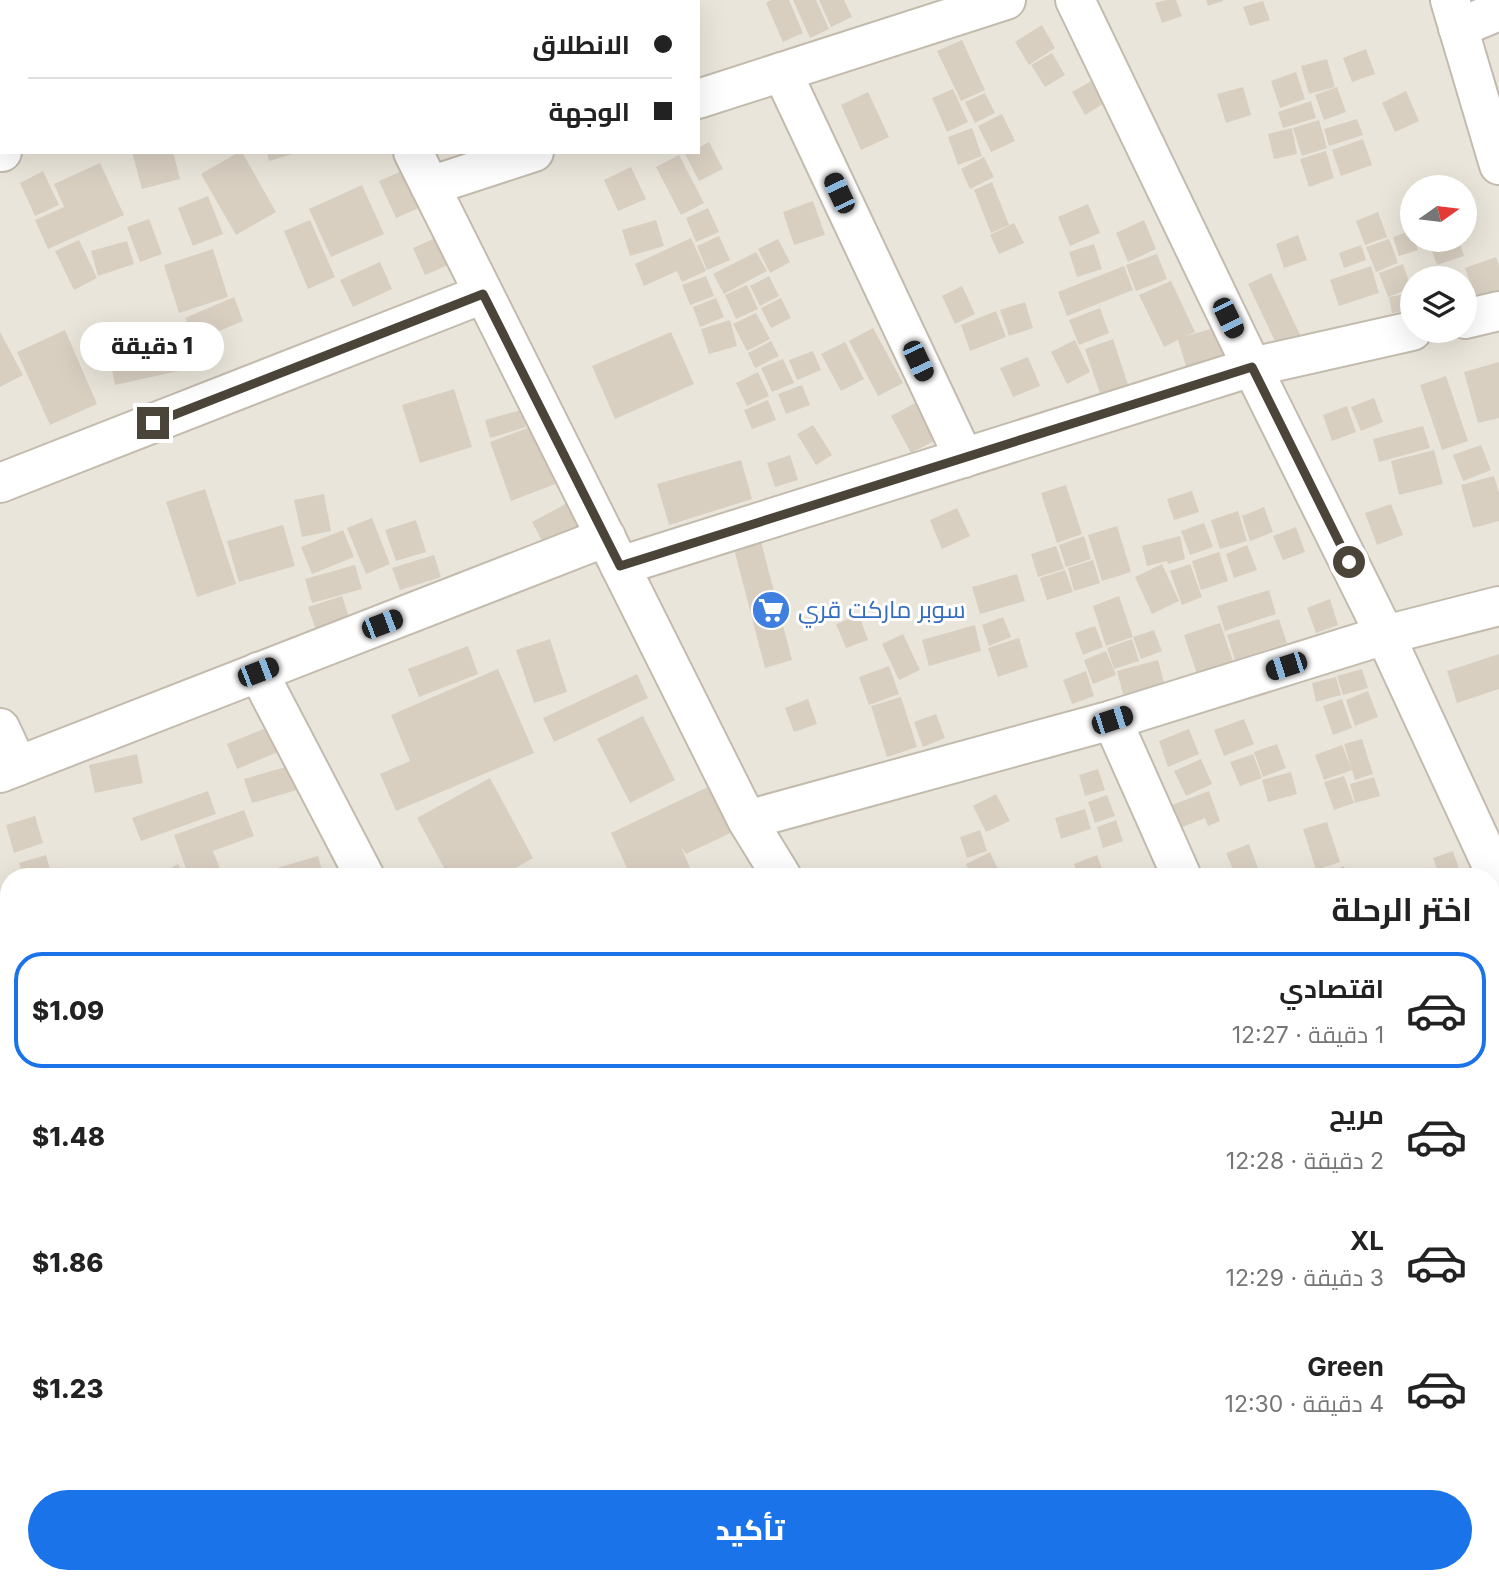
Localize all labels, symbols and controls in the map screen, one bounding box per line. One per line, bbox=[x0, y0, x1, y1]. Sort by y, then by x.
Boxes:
text: الانطلاق bbox=[532, 29, 630, 60]
text: الوجهة bbox=[549, 96, 630, 127]
car bbox=[821, 170, 858, 216]
north arrow bbox=[1400, 175, 1477, 252]
map controls bbox=[1400, 175, 1477, 343]
button: layers bbox=[1400, 266, 1477, 343]
car bbox=[1210, 295, 1247, 341]
callout: 1 دقيقة bbox=[81, 322, 225, 370]
text: 1 دقيقة bbox=[111, 332, 193, 360]
car bbox=[900, 338, 937, 384]
route end bbox=[137, 407, 169, 439]
route start bbox=[1333, 546, 1365, 578]
supermarket icon: سوبر ماركت قري bbox=[750, 589, 792, 631]
place label: سوبر ماركت قري bbox=[798, 595, 966, 628]
car bbox=[359, 607, 406, 641]
car bbox=[1263, 650, 1310, 682]
car bbox=[235, 655, 282, 689]
car bbox=[1089, 704, 1136, 736]
text: اختر الرحلة bbox=[1331, 890, 1472, 929]
text: اقتصادي bbox=[1279, 973, 1384, 1004]
icon: car bbox=[1405, 979, 1468, 1042]
text: $1.09 bbox=[32, 995, 104, 1026]
text: 1 دقيقة · 12:27 bbox=[1232, 1021, 1384, 1049]
text: مريح bbox=[1329, 1099, 1384, 1130]
icon: car bbox=[1405, 1105, 1468, 1168]
text: $1.48 bbox=[32, 1121, 105, 1152]
text: 2 دقيقة · 12:28 bbox=[1226, 1147, 1384, 1175]
text: XL bbox=[1350, 1225, 1384, 1256]
icon: car bbox=[1405, 1231, 1468, 1294]
text: $1.86 bbox=[32, 1247, 103, 1278]
text: 3 دقيقة · 12:29 bbox=[1226, 1264, 1384, 1292]
text: Green bbox=[1307, 1351, 1384, 1382]
icon: car bbox=[1405, 1357, 1468, 1420]
text: $1.23 bbox=[32, 1373, 103, 1404]
text: 4 دقيقة · 12:30 bbox=[1225, 1390, 1384, 1418]
button: تأكيد bbox=[28, 1490, 1472, 1570]

